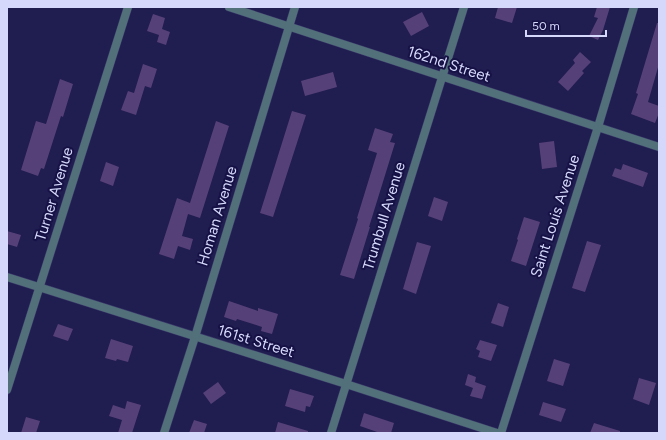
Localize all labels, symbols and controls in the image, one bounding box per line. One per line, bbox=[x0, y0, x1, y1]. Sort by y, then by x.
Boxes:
scale bar bbox=[526, 12, 606, 38]
text: 50 m bbox=[532, 19, 560, 33]
street label: 162nd Street bbox=[405, 42, 493, 86]
street label: Turner Avenue bbox=[31, 145, 77, 243]
street label: Saint Louis Avenue bbox=[527, 152, 583, 280]
street label: Trumbull Avenue bbox=[359, 160, 409, 272]
street label: Homan Avenue bbox=[193, 164, 241, 268]
street label: 161st Street bbox=[215, 321, 297, 361]

